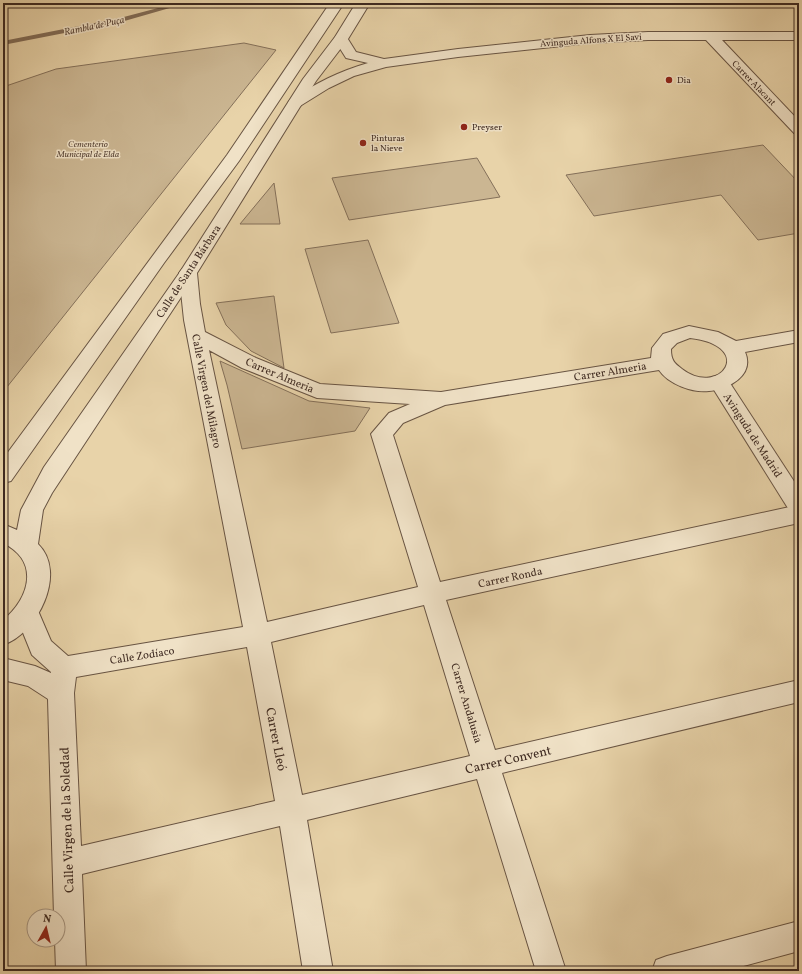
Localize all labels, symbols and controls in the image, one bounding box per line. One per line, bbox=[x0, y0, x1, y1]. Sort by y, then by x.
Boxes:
water label: Rambla de Puça bbox=[63, 13, 126, 39]
street label: Avinguda Alfons X El Savi bbox=[540, 30, 643, 51]
street label: Carrer Alacant bbox=[729, 58, 779, 109]
place label: Dia bbox=[677, 74, 691, 87]
marker: Dia bbox=[664, 75, 674, 85]
place label: Preyser bbox=[472, 121, 502, 134]
marker: Preyser bbox=[459, 122, 469, 132]
place label: Pinturas la Nieve bbox=[371, 132, 405, 155]
park label: Cementerio Municipal de Elda bbox=[56, 138, 119, 161]
marker: Pinturas la Nieve bbox=[358, 138, 368, 148]
street label: Calle de Santa Bárbara bbox=[153, 222, 225, 321]
street label: Calle Virgen del Milagro bbox=[187, 333, 224, 450]
street label: Carrer Almeria bbox=[243, 355, 317, 398]
street label: Carrer Almeria bbox=[573, 359, 648, 386]
street label: Avinguda de Madrid bbox=[719, 391, 785, 481]
street label: Carrer Ronda bbox=[477, 564, 544, 593]
street label: Calle Zodíaco bbox=[109, 644, 176, 669]
street label: Carrer Andalusia bbox=[446, 662, 485, 746]
street label: Carrer Lleó bbox=[260, 706, 290, 773]
street label: Carrer Convent bbox=[464, 742, 554, 780]
street label: Calle Virgen de la Soledad bbox=[56, 747, 80, 893]
north arrow bbox=[26, 908, 66, 948]
text: N bbox=[42, 912, 52, 928]

